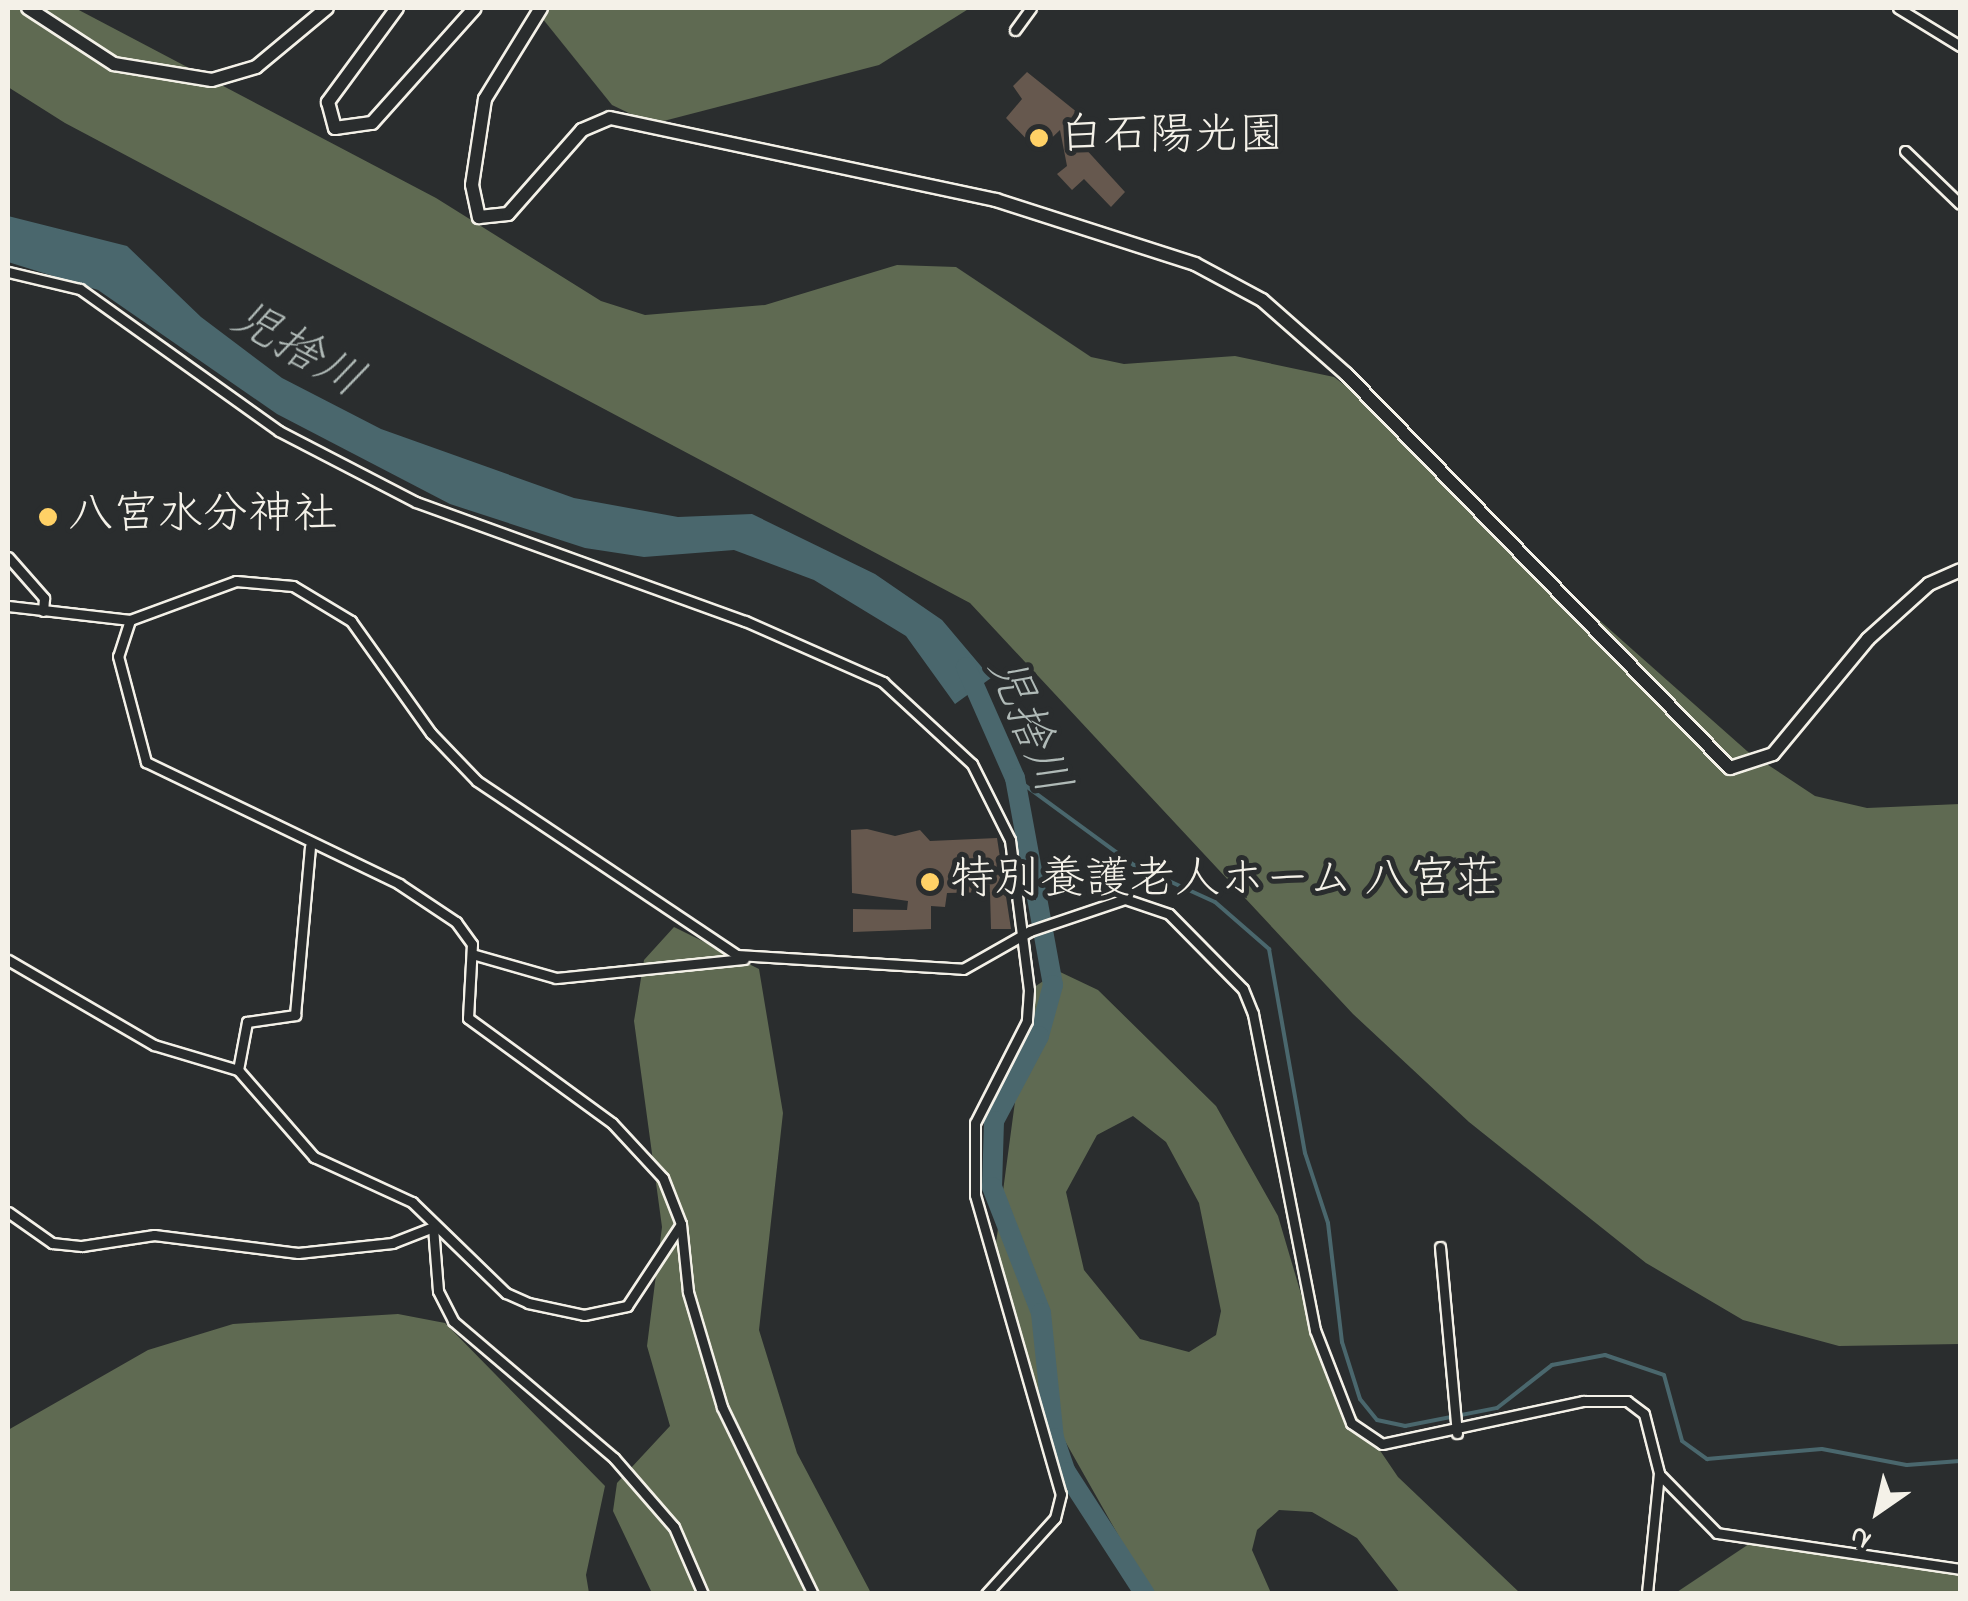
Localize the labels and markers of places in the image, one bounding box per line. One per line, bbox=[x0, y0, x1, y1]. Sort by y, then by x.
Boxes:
place label: 白石陽光園 bbox=[1059, 111, 1284, 165]
marker: 白石陽光園 bbox=[1028, 127, 1050, 149]
place label: 八宮水分神社 bbox=[68, 490, 338, 544]
marker: 八宮水分神社 bbox=[37, 506, 59, 528]
place label: 特別養護老人ホーム 八宮荘 bbox=[950, 855, 1501, 909]
marker: 特別養護老人ホーム 八宮荘 bbox=[919, 871, 941, 893]

